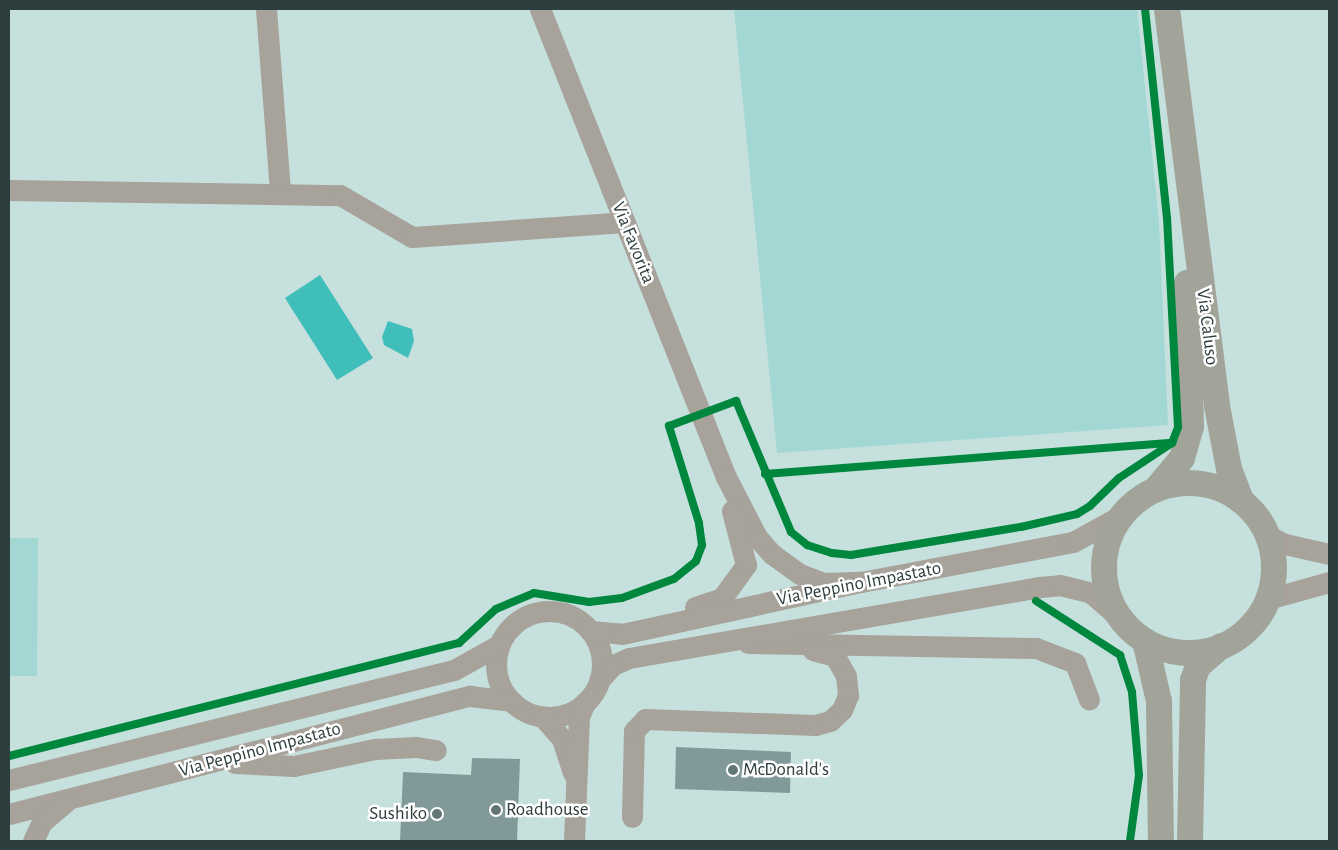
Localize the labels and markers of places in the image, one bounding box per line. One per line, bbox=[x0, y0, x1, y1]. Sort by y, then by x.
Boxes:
place label: McDonald's bbox=[743, 759, 829, 781]
marker: McDonald's bbox=[727, 764, 739, 776]
place label: Roadhouse bbox=[506, 799, 588, 821]
place label: Sushiko bbox=[369, 803, 427, 825]
marker: Roadhouse bbox=[490, 804, 502, 816]
marker: Sushiko bbox=[431, 808, 443, 820]

